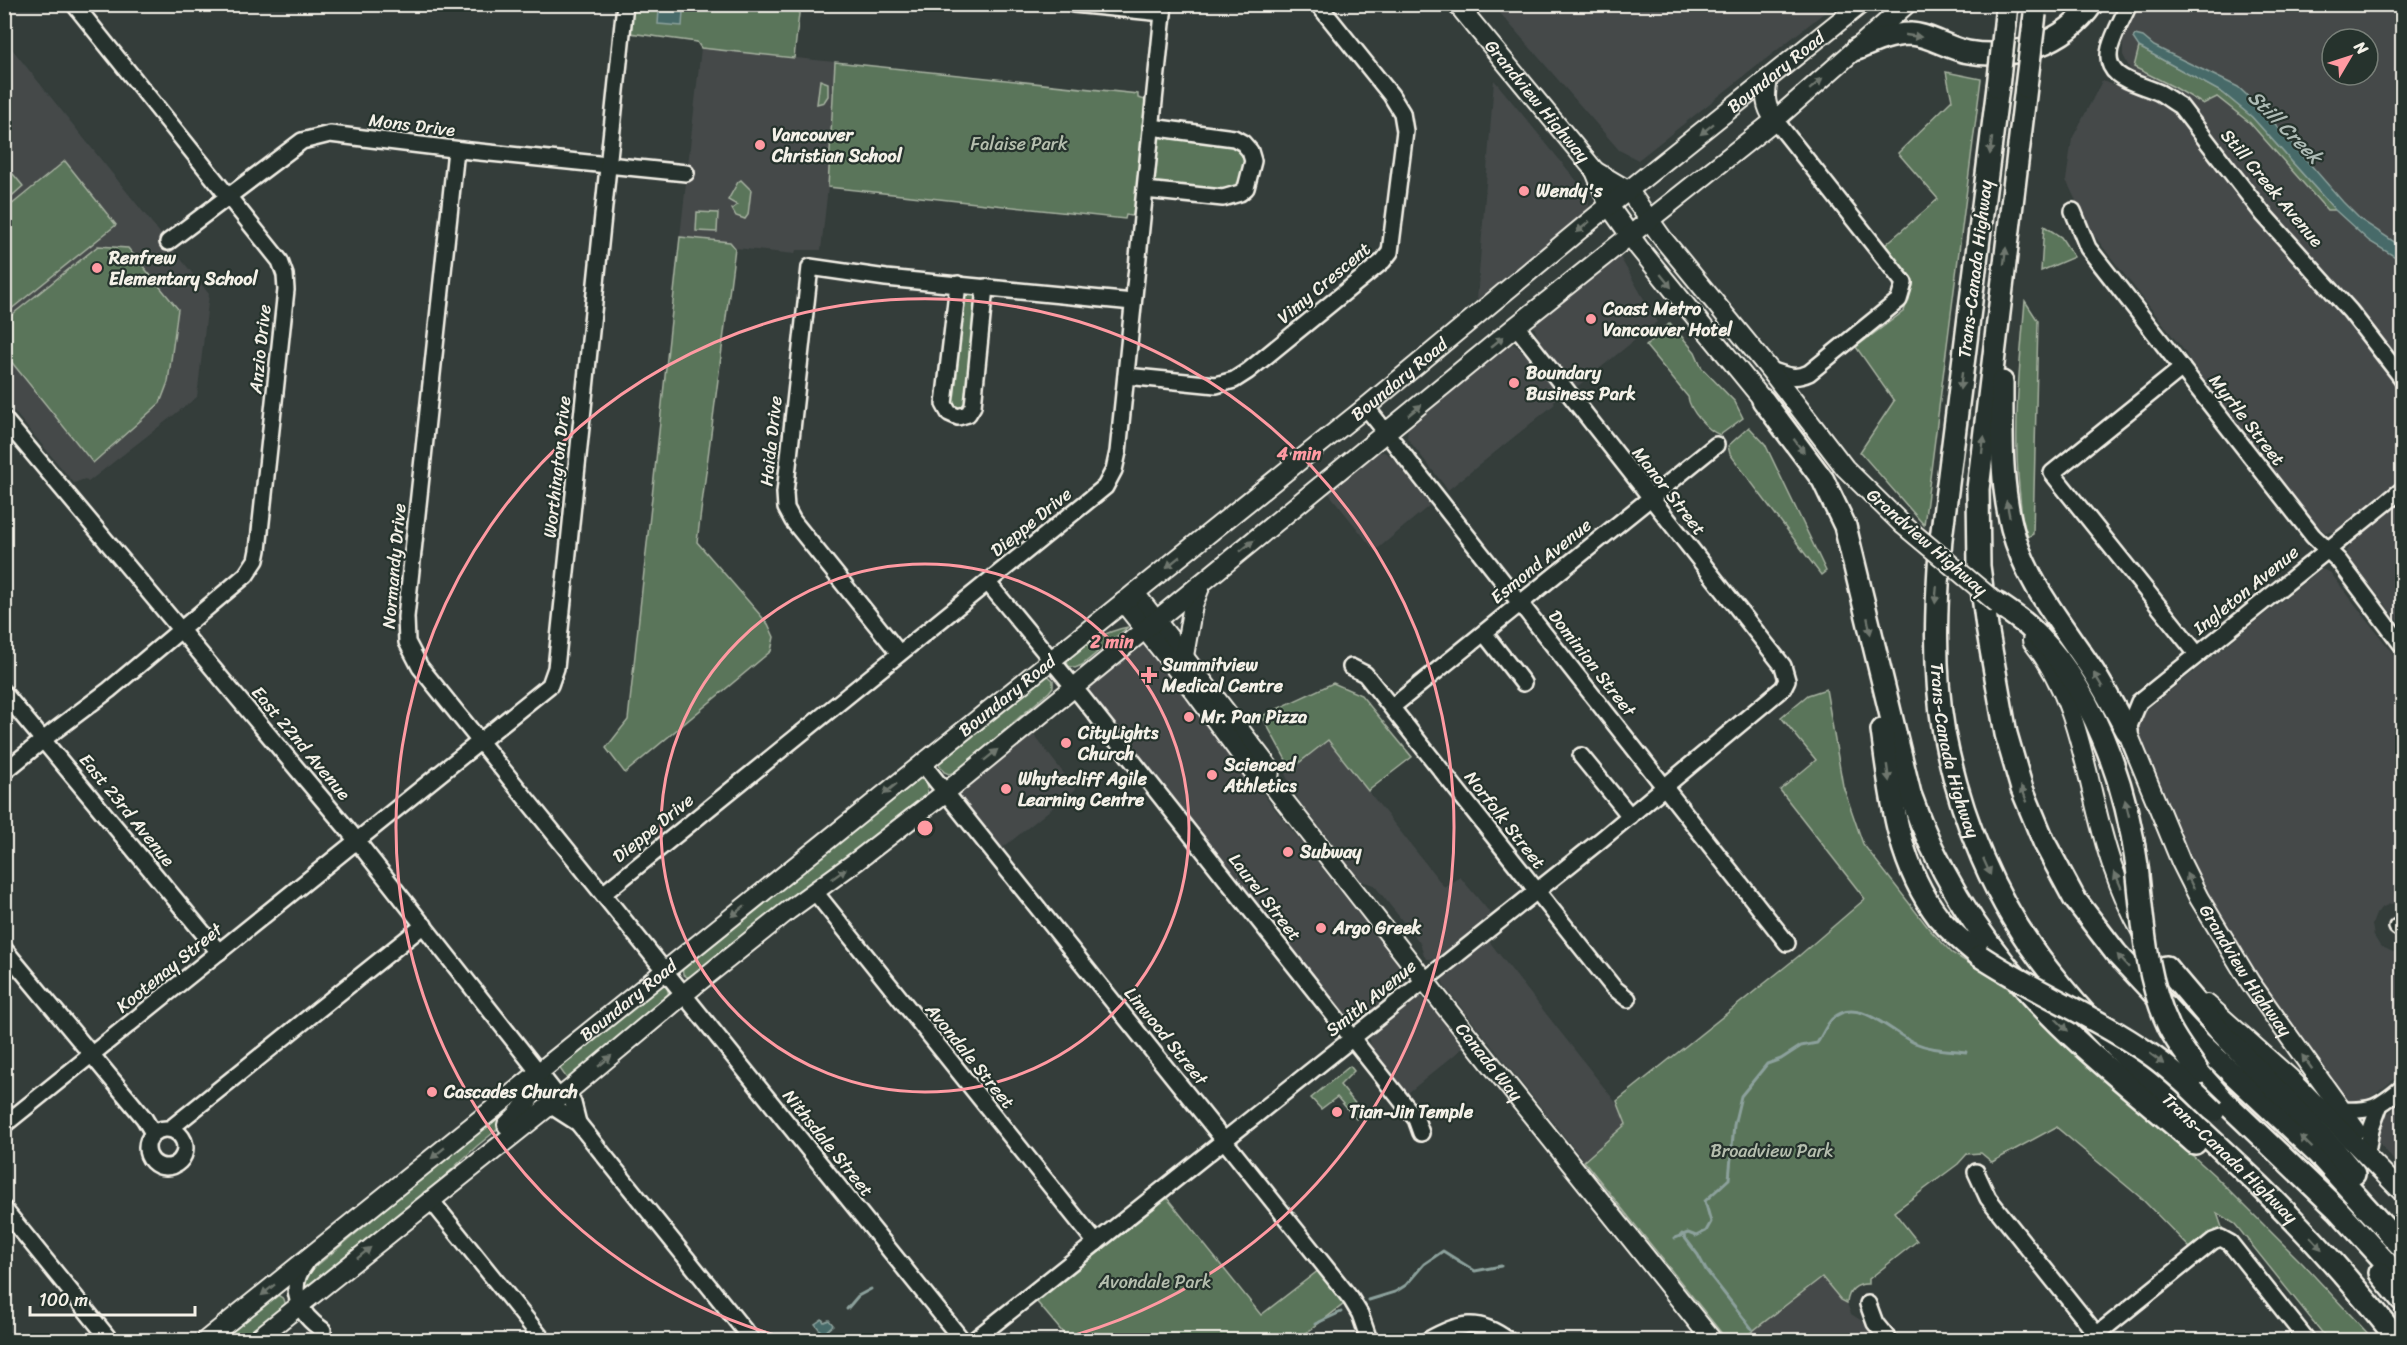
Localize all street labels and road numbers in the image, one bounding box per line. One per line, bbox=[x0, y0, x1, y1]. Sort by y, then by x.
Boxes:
street label: Boundary Road bbox=[1720, 22, 1833, 122]
street label: Grandview Highway bbox=[1476, 32, 1599, 171]
street label: Mons Drive bbox=[367, 104, 457, 146]
street label: Still Creek Avenue bbox=[2212, 121, 2332, 255]
street label: Trans-Canada Highway bbox=[1948, 177, 2002, 360]
street label: Vimy Crescent bbox=[1270, 234, 1378, 332]
street label: Anzio Drive bbox=[239, 303, 281, 396]
street label: Boundary Road bbox=[1344, 328, 1456, 429]
street label: Myrtle Street bbox=[2201, 367, 2294, 473]
street label: Worthington Drive bbox=[534, 394, 580, 540]
street label: Haida Drive bbox=[750, 394, 792, 488]
street label: Manor Street bbox=[1624, 439, 1714, 543]
street label: Dieppe Drive bbox=[983, 479, 1079, 565]
street label: Grandview Highway bbox=[1859, 480, 1996, 605]
street label: Normandy Drive bbox=[373, 502, 415, 630]
street label: Esmond Avenue bbox=[1483, 510, 1599, 612]
street label: Ingleton Avenue bbox=[2185, 537, 2306, 644]
street label: Dominion Street bbox=[1540, 602, 1645, 724]
street label: Boundary Road bbox=[951, 645, 1064, 745]
street label: Trans-Canada Highway bbox=[1921, 662, 1989, 844]
street label: East 22nd Avenue bbox=[243, 678, 359, 808]
street label: East 23rd Avenue bbox=[71, 746, 183, 874]
street label: Norfolk Street bbox=[1456, 764, 1554, 877]
street label: Dieppe Drive bbox=[605, 785, 701, 871]
street label: Laurel Street bbox=[1220, 846, 1310, 948]
street label: Grandview Highway bbox=[2190, 898, 2301, 1044]
street label: Kootenay Street bbox=[108, 914, 230, 1021]
street label: Boundary Road bbox=[572, 950, 686, 1050]
street label: Smith Avenue bbox=[1318, 951, 1424, 1045]
street label: Linwood Street bbox=[1116, 979, 1217, 1093]
street label: Avondale Street bbox=[916, 995, 1023, 1116]
street label: Canada Way bbox=[1447, 1015, 1532, 1109]
street label: Nithsdale Street bbox=[774, 1082, 882, 1204]
street label: Trans-Canada Highway bbox=[2154, 1084, 2306, 1232]

